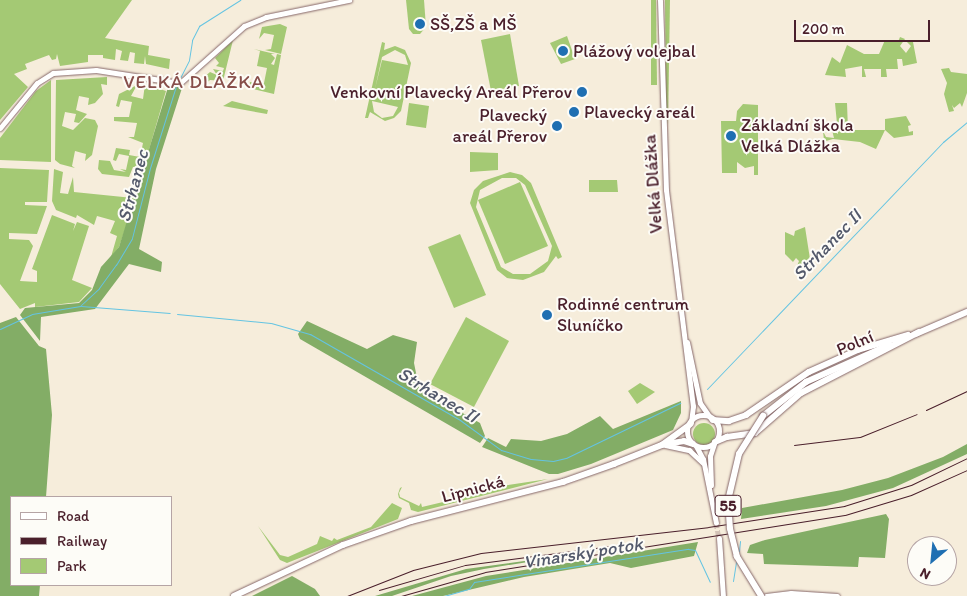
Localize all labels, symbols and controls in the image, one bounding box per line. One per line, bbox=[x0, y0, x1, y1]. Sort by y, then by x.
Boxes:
scale bar bbox=[797, 10, 933, 42]
place label: SŠ,ZŠ a MŠ bbox=[430, 13, 517, 35]
marker: SŠ,ZŠ a MŠ bbox=[414, 18, 426, 30]
text: 200 m bbox=[802, 20, 844, 38]
place label: Plážový volejbal bbox=[573, 40, 695, 62]
marker: Plážový volejbal bbox=[557, 45, 569, 57]
district label: VELKÁ DLÁŽKA bbox=[122, 71, 266, 93]
place label: Venkovní Plavecký Areál Přerov bbox=[330, 81, 572, 103]
marker: Venkovní Plavecký Areál Přerov bbox=[576, 86, 588, 98]
place label: Plavecký areál bbox=[584, 101, 695, 123]
place label: Plavecký areál Přerov bbox=[453, 105, 547, 148]
marker: Plavecký areál bbox=[568, 106, 580, 118]
place label: Základní škola Velká Dlážka bbox=[741, 115, 853, 158]
marker: Plavecký areál Přerov bbox=[551, 120, 563, 132]
marker: Základní škola Velká Dlážka bbox=[725, 130, 737, 142]
street label: Velká Dlážka bbox=[639, 134, 667, 234]
water label: Strhanec bbox=[112, 148, 154, 224]
water label: Strhanec II bbox=[788, 205, 866, 285]
place label: Rodinné centrum Sluníčko bbox=[557, 294, 689, 336]
marker: Rodinné centrum Sluníčko bbox=[541, 309, 553, 321]
street label: Polní bbox=[833, 326, 877, 360]
water label: Strhanec II bbox=[394, 362, 482, 428]
street label: Lipnická bbox=[439, 470, 507, 508]
road number: 55 bbox=[714, 492, 742, 520]
legend bbox=[10, 496, 172, 586]
text: Road bbox=[57, 507, 89, 525]
text: Railway bbox=[57, 532, 107, 550]
water label: Vinarský potok bbox=[521, 532, 645, 574]
north arrow bbox=[907, 536, 957, 586]
text: Park bbox=[57, 557, 87, 575]
text: N bbox=[917, 564, 933, 584]

